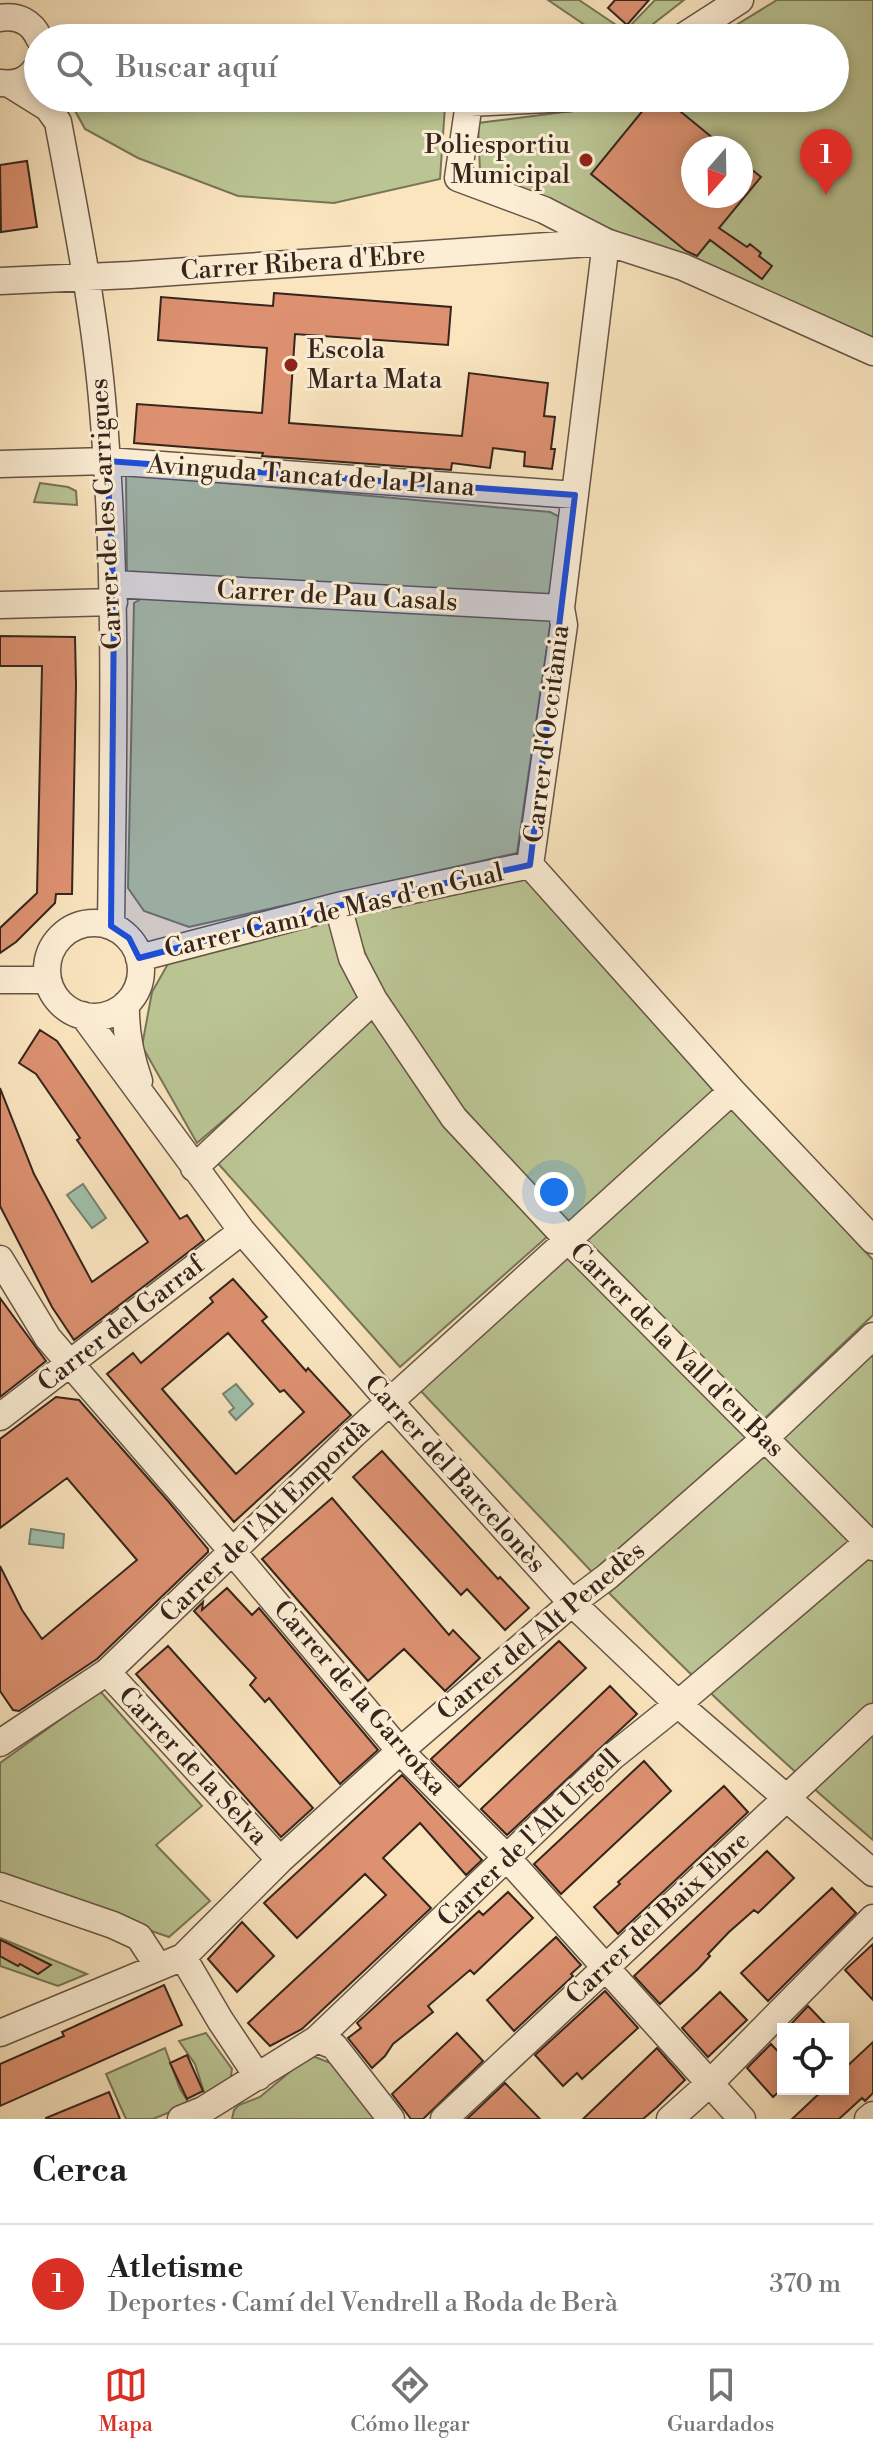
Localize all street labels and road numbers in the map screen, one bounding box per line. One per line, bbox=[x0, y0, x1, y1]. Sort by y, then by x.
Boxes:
street label: Carrer Ribera d'Ebre bbox=[180, 238, 426, 288]
street label: Carrer de les Garrigues bbox=[83, 378, 129, 650]
street label: Avinguda Tancat de la Plana bbox=[145, 449, 477, 503]
street label: Carrer de Pau Casals bbox=[216, 574, 458, 618]
street label: Carrer d'Occitània bbox=[518, 623, 576, 845]
street label: Carrer Camí de Mas d'en Gual bbox=[161, 856, 507, 966]
street label: Carrer de la Vall d'en Bas bbox=[563, 1236, 791, 1464]
street label: Carrer del Garraf bbox=[31, 1248, 212, 1399]
street label: Carrer del Barcelonès bbox=[358, 1368, 552, 1580]
street label: Carrer de l'Alt Empordà bbox=[153, 1412, 377, 1630]
street label: Carrer del Alt Penedès bbox=[430, 1535, 652, 1727]
street label: Carrer de la Garrotxa bbox=[266, 1594, 454, 1803]
street label: Carrer de la Selva bbox=[111, 1680, 275, 1852]
street label: Carrer de l'Alt Urgell bbox=[431, 1742, 627, 1933]
street label: Carrer del Baix Ebre bbox=[559, 1824, 757, 2012]

